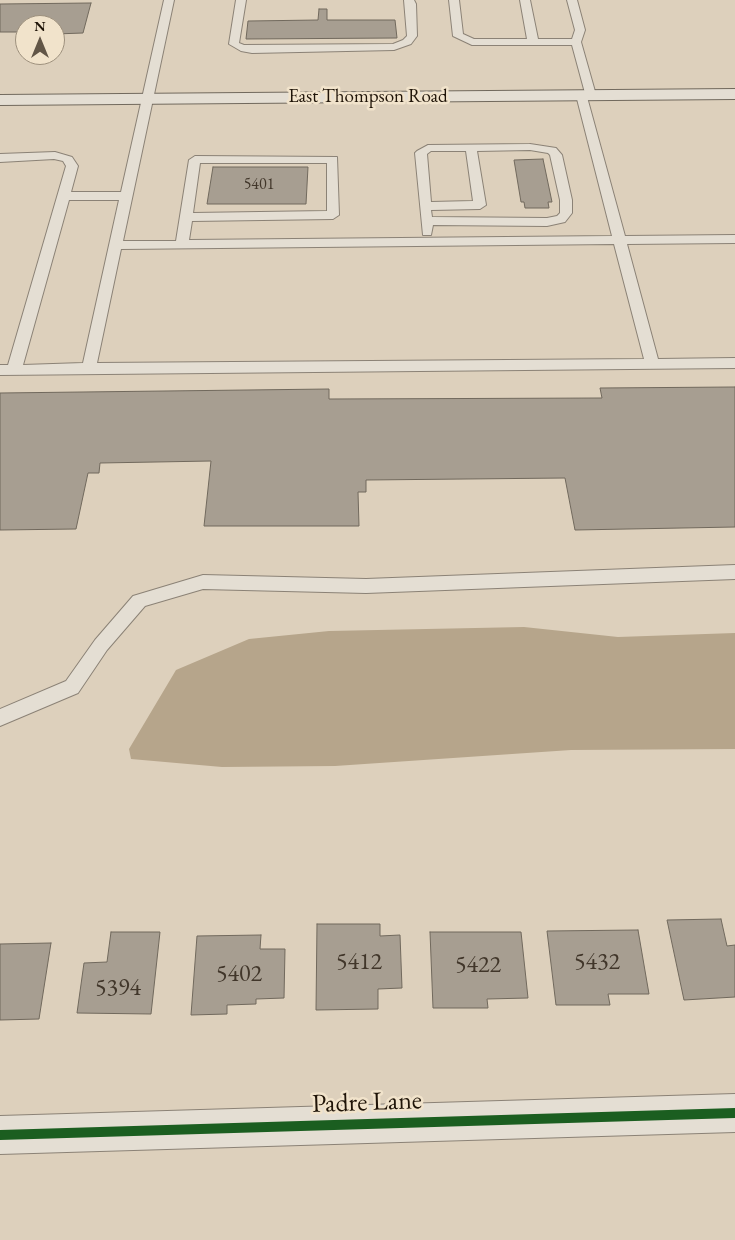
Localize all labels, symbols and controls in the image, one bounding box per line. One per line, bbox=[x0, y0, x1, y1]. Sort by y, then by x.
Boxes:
north arrow bbox=[15, 15, 65, 65]
text: N bbox=[34, 17, 46, 35]
street label: East Thompson Road bbox=[288, 86, 448, 108]
house number: 5401 bbox=[244, 175, 274, 195]
house number: 5412 bbox=[336, 948, 382, 976]
house number: 5432 bbox=[574, 948, 620, 976]
house number: 5422 bbox=[455, 951, 501, 979]
house number: 5402 bbox=[216, 960, 262, 988]
house number: 5394 bbox=[95, 974, 141, 1002]
street label: Padre Lane bbox=[311, 1085, 423, 1121]

